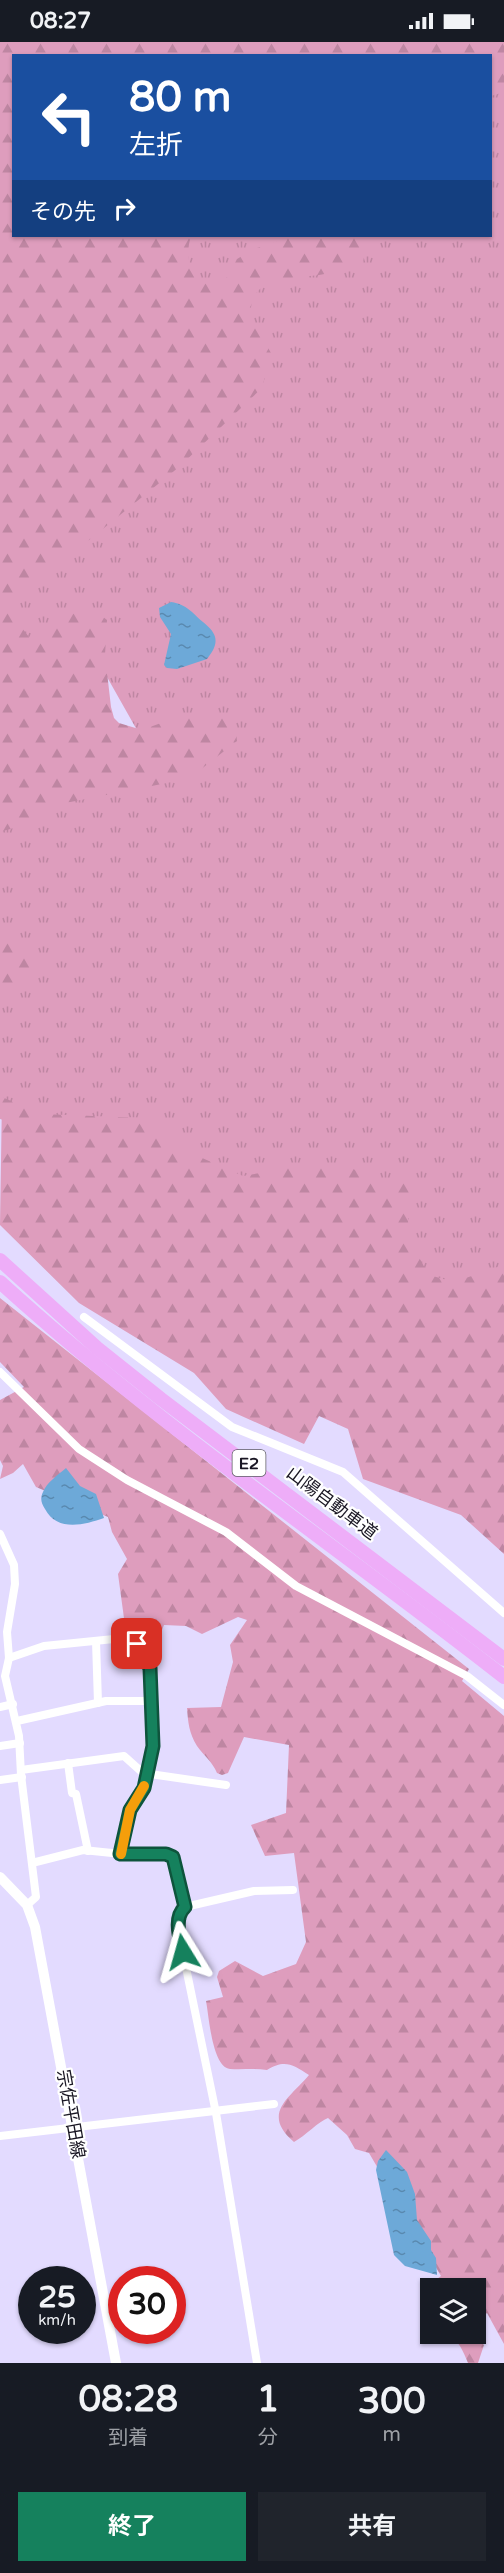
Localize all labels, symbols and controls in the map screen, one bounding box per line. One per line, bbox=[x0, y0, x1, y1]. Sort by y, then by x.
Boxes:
text: 08:27 bbox=[30, 8, 91, 34]
text: 80 m bbox=[129, 72, 231, 123]
icon: left bbox=[30, 78, 108, 156]
text: 左折 bbox=[129, 129, 183, 162]
icon: right bbox=[108, 192, 141, 225]
text: その先 bbox=[30, 199, 96, 225]
road number: E2 bbox=[232, 1450, 266, 1476]
street label: 山陽自動車道 bbox=[282, 1462, 382, 1544]
pin bbox=[111, 1618, 162, 1669]
icon: arrive bbox=[120, 1627, 153, 1660]
position arrow bbox=[151, 1920, 215, 1984]
street label: 宗佐平田線 bbox=[52, 2068, 90, 2160]
speed limit sign: 30 bbox=[108, 2266, 186, 2344]
map controls bbox=[420, 2278, 486, 2344]
button: layers bbox=[420, 2278, 486, 2344]
text: 25 bbox=[38, 2279, 76, 2316]
text: km/h bbox=[38, 2311, 76, 2329]
text: 08:28 bbox=[78, 2378, 178, 2421]
text: 1 bbox=[257, 2378, 279, 2421]
text: 300 bbox=[358, 2380, 426, 2423]
text: m bbox=[382, 2423, 401, 2447]
text: 到着 bbox=[108, 2426, 148, 2450]
text: 分 bbox=[258, 2426, 278, 2450]
button: 終了 bbox=[18, 2492, 246, 2561]
button: 共有 bbox=[258, 2492, 486, 2561]

